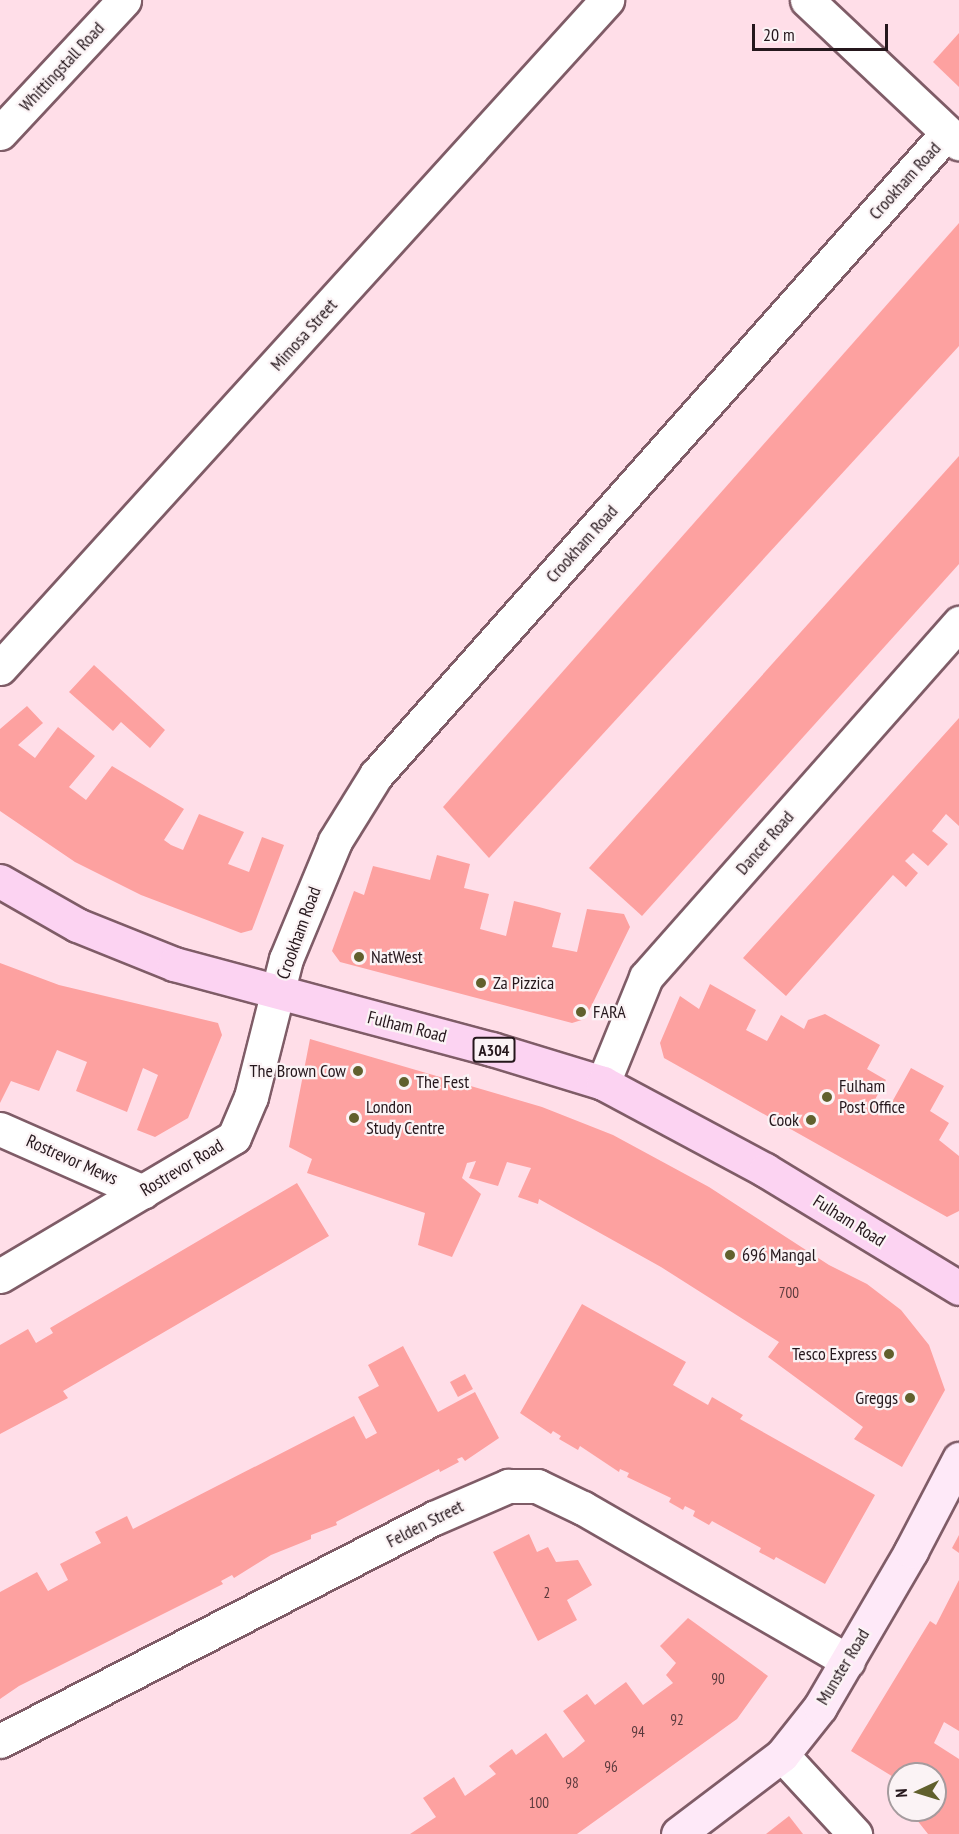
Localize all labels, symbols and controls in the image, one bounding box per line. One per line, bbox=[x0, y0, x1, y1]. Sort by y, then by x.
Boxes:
scale bar bbox=[755, 12, 892, 50]
street label: Whittingstall Road bbox=[15, 18, 109, 116]
text: 20 m bbox=[763, 23, 795, 46]
street label: Crookham Road bbox=[865, 138, 945, 224]
street label: Mimosa Street bbox=[266, 295, 342, 375]
street label: Crookham Road bbox=[542, 501, 622, 587]
street label: Dancer Road bbox=[731, 807, 799, 879]
street label: Crookham Road bbox=[272, 884, 326, 982]
place label: NatWest bbox=[371, 946, 423, 968]
marker: NatWest bbox=[352, 950, 366, 964]
place label: Za Pizzica bbox=[493, 972, 554, 994]
marker: Za Pizzica bbox=[474, 976, 488, 990]
place label: FARA bbox=[593, 1001, 626, 1023]
marker: FARA bbox=[574, 1005, 588, 1019]
street label: Fulham Road bbox=[365, 1007, 449, 1047]
road number: A304 bbox=[472, 1037, 516, 1063]
place label: The Brown Cow bbox=[249, 1060, 346, 1082]
marker: The Brown Cow bbox=[351, 1064, 365, 1078]
place label: The Fest bbox=[416, 1071, 469, 1093]
marker: The Fest bbox=[397, 1075, 411, 1089]
place label: Fulham Post Office bbox=[839, 1076, 905, 1118]
marker: Fulham Post Office bbox=[820, 1090, 834, 1104]
place label: London Study Centre bbox=[366, 1097, 445, 1140]
place label: Cook bbox=[769, 1109, 799, 1131]
marker: London Study Centre bbox=[347, 1111, 361, 1125]
marker: Cook bbox=[804, 1113, 818, 1127]
street label: Rostrevor Mews bbox=[23, 1130, 121, 1190]
street label: Rostrevor Road bbox=[137, 1135, 227, 1201]
street label: Fulham Road bbox=[809, 1190, 889, 1252]
place label: 696 Mangal bbox=[742, 1244, 816, 1266]
marker: 696 Mangal bbox=[723, 1248, 737, 1262]
house number: 700 bbox=[779, 1284, 799, 1302]
place label: Tesco Express bbox=[792, 1343, 877, 1365]
marker: Tesco Express bbox=[882, 1347, 896, 1361]
place label: Greggs bbox=[855, 1387, 898, 1409]
marker: Greggs bbox=[903, 1391, 917, 1405]
street label: Felden Street bbox=[383, 1495, 467, 1553]
house number: 2 bbox=[544, 1584, 550, 1602]
street label: Munster Road bbox=[812, 1625, 874, 1709]
house number: 90 bbox=[711, 1670, 725, 1688]
house number: 92 bbox=[670, 1711, 684, 1729]
house number: 94 bbox=[631, 1723, 645, 1741]
house number: 96 bbox=[604, 1758, 618, 1776]
north arrow bbox=[887, 1762, 947, 1822]
house number: 98 bbox=[565, 1774, 579, 1792]
text: N bbox=[891, 1788, 911, 1798]
house number: 100 bbox=[529, 1794, 549, 1812]

